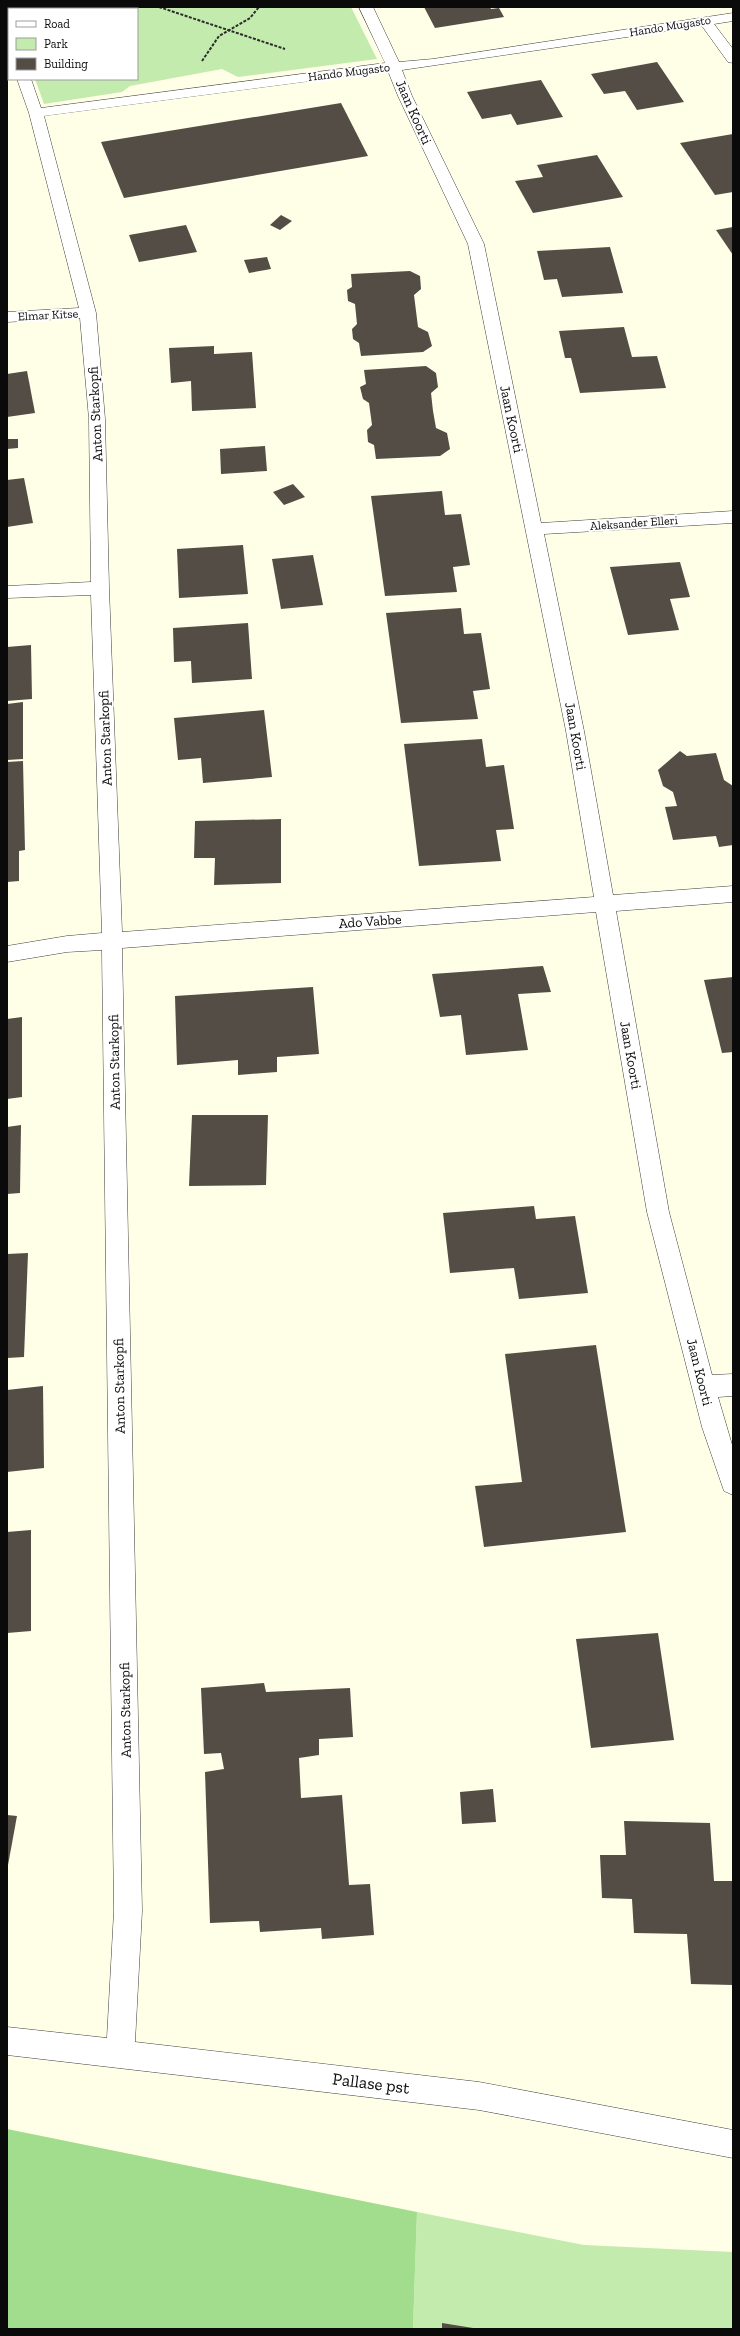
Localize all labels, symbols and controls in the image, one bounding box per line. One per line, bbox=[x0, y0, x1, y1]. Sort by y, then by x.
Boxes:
legend bbox=[8, 8, 138, 80]
street label: Hando Mugasto bbox=[628, 13, 712, 39]
text: Road bbox=[44, 17, 70, 31]
text: Park bbox=[44, 37, 69, 51]
text: Building bbox=[44, 57, 88, 71]
street label: Hando Mugasto bbox=[307, 60, 391, 84]
street label: Jaan Koorti bbox=[392, 77, 435, 147]
street label: Elmar Kitse bbox=[17, 306, 79, 324]
street label: Anton Starkopfi bbox=[85, 366, 106, 462]
street label: Jaan Koorti bbox=[496, 384, 527, 455]
street label: Aleksander Elleri bbox=[590, 513, 679, 533]
street label: Anton Starkopfi bbox=[95, 690, 116, 786]
street label: Jaan Koorti bbox=[561, 701, 590, 772]
street label: Ado Vabbe bbox=[338, 911, 402, 932]
street label: Anton Starkopfi bbox=[105, 1014, 124, 1110]
street label: Jaan Koorti bbox=[616, 1020, 645, 1091]
street label: Jaan Koorti bbox=[683, 1337, 716, 1408]
street label: Anton Starkopfi bbox=[110, 1338, 129, 1434]
street label: Anton Starkopfi bbox=[116, 1662, 135, 1758]
street label: Pallase pst bbox=[331, 2068, 411, 2098]

